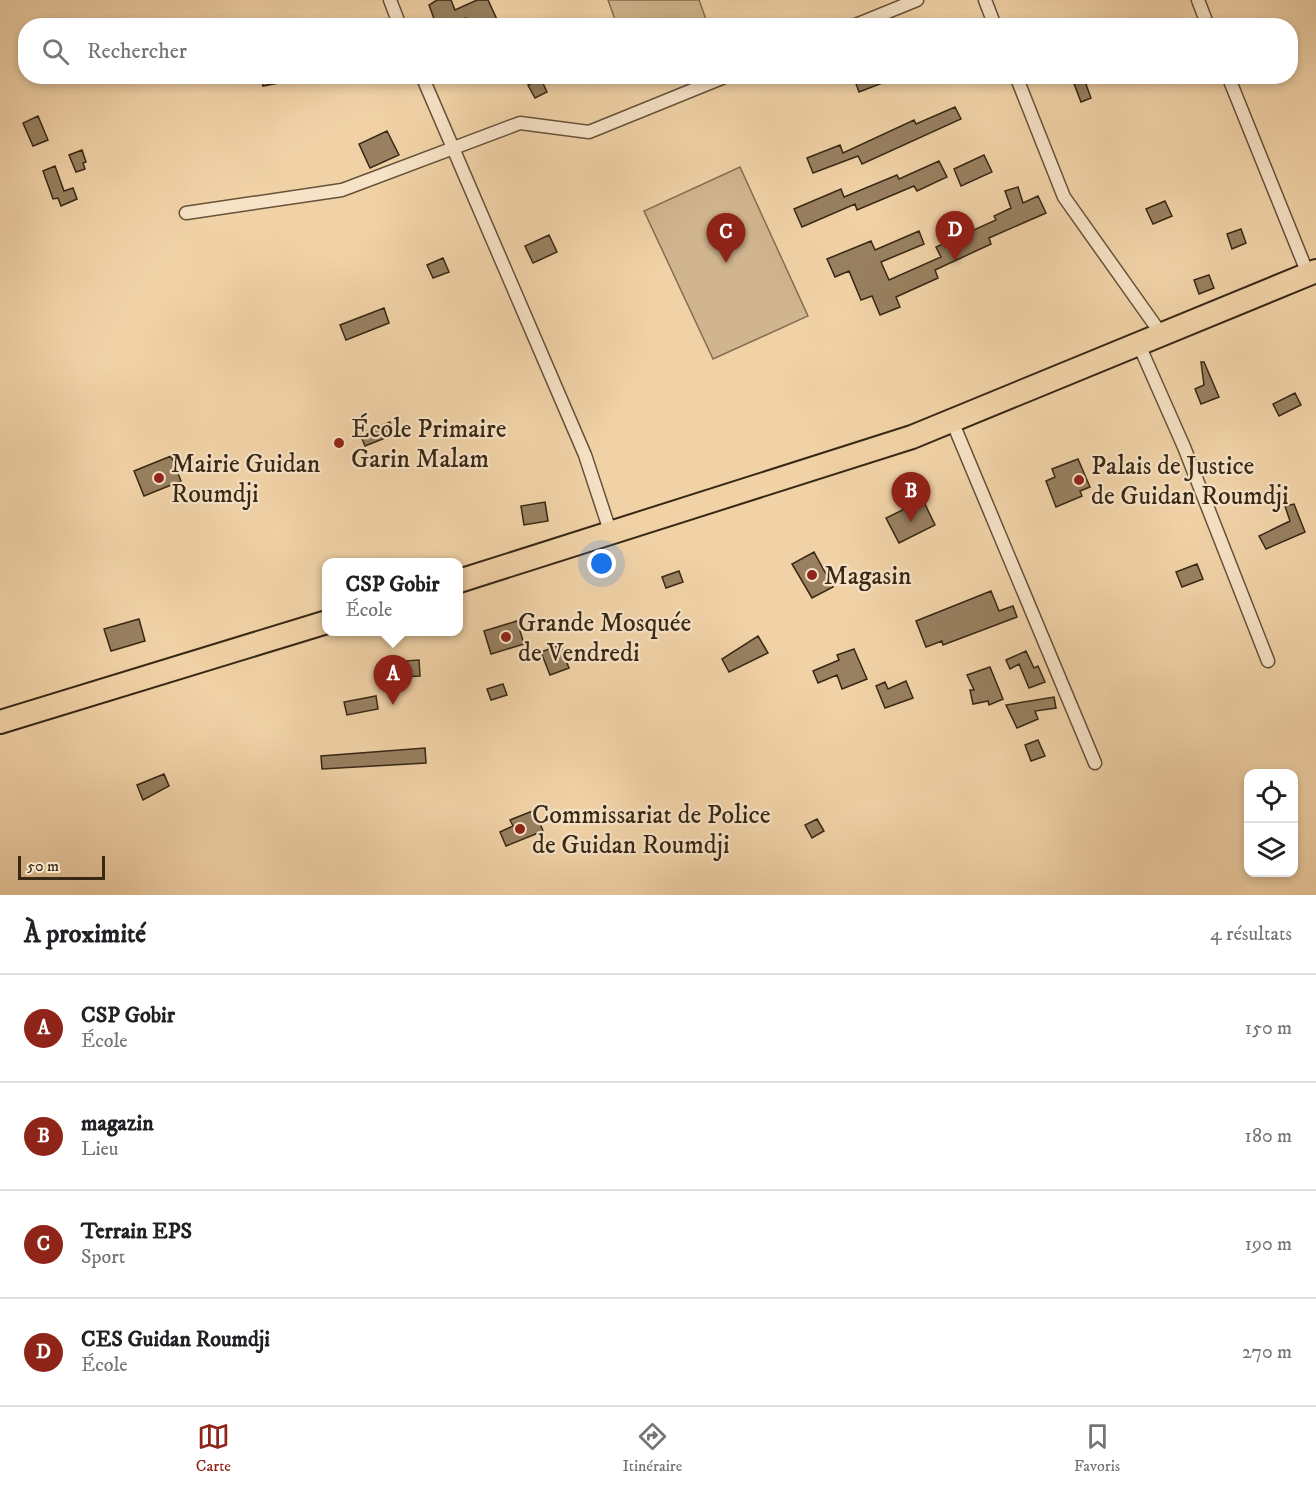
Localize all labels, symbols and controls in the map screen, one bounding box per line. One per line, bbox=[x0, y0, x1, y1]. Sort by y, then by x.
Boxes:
search box bbox=[18, 18, 1298, 84]
icon: search bbox=[39, 35, 72, 68]
text: Rechercher bbox=[87, 38, 187, 65]
pin: D bbox=[936, 212, 974, 261]
pin: C bbox=[706, 214, 746, 263]
place label: École Primaire Garin Malam bbox=[351, 413, 506, 476]
marker: École Primaire Garin Malam bbox=[332, 436, 346, 450]
place label: Mairie Guidan Roumdji bbox=[171, 448, 321, 511]
place label: Palais de Justice de Guidan Roumdji bbox=[1091, 450, 1289, 513]
marker: Mairie Guidan Roumdji bbox=[152, 471, 166, 485]
pin: B bbox=[892, 472, 930, 522]
marker: Palais de Justice de Guidan Roumdji bbox=[1072, 473, 1086, 487]
your location bbox=[587, 549, 616, 578]
popup bbox=[322, 558, 463, 636]
place label: Magasin bbox=[824, 560, 912, 593]
marker: Magasin bbox=[805, 568, 819, 582]
text: CSP Gobir bbox=[346, 571, 439, 598]
text: École bbox=[346, 598, 392, 623]
place label: Grande Mosquée de Vendredi bbox=[518, 607, 691, 670]
marker: Grande Mosquée de Vendredi bbox=[499, 630, 513, 644]
pin: A bbox=[374, 656, 412, 705]
map controls bbox=[1244, 769, 1298, 877]
button: locate bbox=[1244, 769, 1298, 823]
place label: Commissariat de Police de Guidan Roumdji bbox=[532, 799, 770, 862]
marker: Commissariat de Police de Guidan Roumdji bbox=[513, 822, 527, 836]
button: layers bbox=[1244, 823, 1298, 877]
scale bar bbox=[18, 853, 105, 880]
text: 50 m bbox=[27, 856, 59, 876]
text: À proximité bbox=[24, 918, 146, 951]
text: 4 résultats bbox=[1210, 922, 1292, 947]
text: CSP Gobir bbox=[81, 1002, 175, 1029]
text: A bbox=[37, 1016, 50, 1041]
text: 150 m bbox=[1245, 1016, 1292, 1041]
text: École bbox=[81, 1029, 128, 1054]
text: magazin bbox=[81, 1110, 154, 1137]
text: B bbox=[37, 1124, 50, 1149]
text: 180 m bbox=[1245, 1124, 1292, 1149]
text: Lieu bbox=[81, 1137, 119, 1162]
text: Terrain EPS bbox=[81, 1218, 192, 1245]
text: C bbox=[37, 1232, 50, 1257]
text: 190 m bbox=[1245, 1232, 1292, 1257]
text: Sport bbox=[81, 1245, 125, 1270]
text: CES Guidan Roumdji bbox=[81, 1326, 270, 1353]
text: D bbox=[36, 1340, 51, 1365]
text: 270 m bbox=[1242, 1340, 1292, 1365]
text: École bbox=[81, 1353, 128, 1378]
tab: Carte bbox=[196, 1420, 231, 1476]
tab: Itinéraire bbox=[622, 1420, 682, 1476]
tab: Favoris bbox=[1074, 1420, 1120, 1476]

